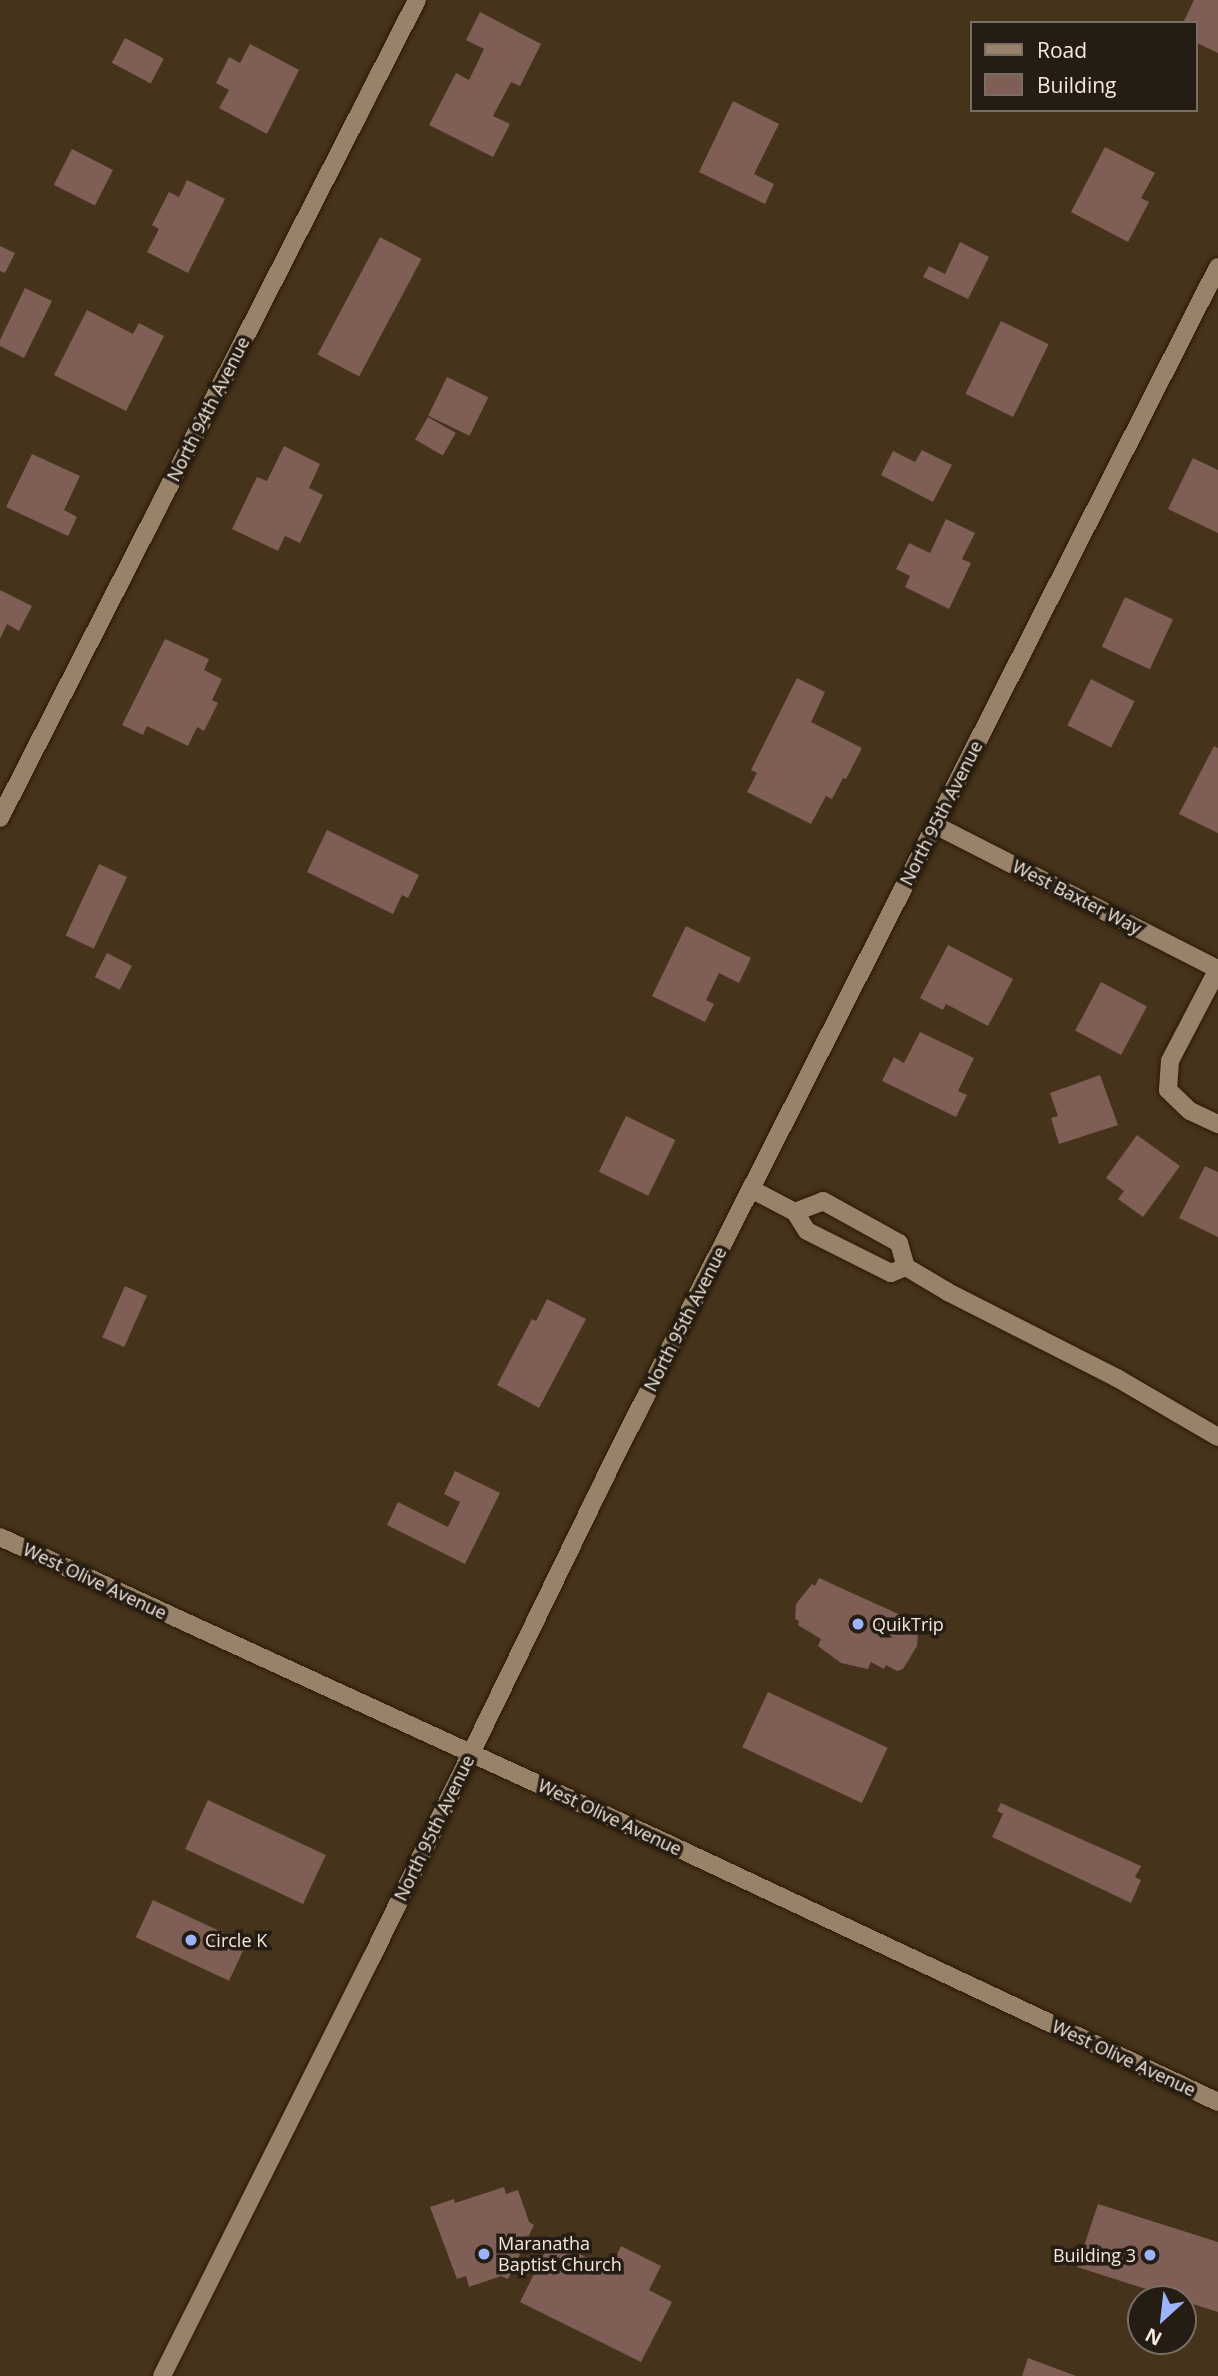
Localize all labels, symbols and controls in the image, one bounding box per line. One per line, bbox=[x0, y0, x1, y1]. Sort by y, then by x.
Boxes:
legend bbox=[970, 21, 1197, 112]
text: Road bbox=[1037, 36, 1087, 64]
text: Building bbox=[1037, 71, 1116, 99]
street label: North 94th Avenue bbox=[162, 333, 254, 485]
street label: North 95th Avenue bbox=[895, 737, 987, 889]
street label: West Baxter Way bbox=[1009, 855, 1145, 939]
street label: North 95th Avenue bbox=[639, 1243, 731, 1395]
street label: West Olive Avenue bbox=[20, 1538, 170, 1624]
place label: QuikTrip bbox=[872, 1613, 944, 1635]
marker: QuikTrip bbox=[850, 1616, 866, 1632]
street label: North 95th Avenue bbox=[389, 1752, 479, 1904]
street label: West Olive Avenue bbox=[535, 1774, 685, 1860]
place label: Circle K bbox=[205, 1929, 267, 1951]
marker: Circle K bbox=[183, 1932, 199, 1948]
street label: West Olive Avenue bbox=[1049, 2015, 1199, 2101]
place label: Maranatha Baptist Church bbox=[498, 2233, 622, 2276]
place label: Building 3 bbox=[1053, 2244, 1136, 2266]
marker: Maranatha Baptist Church bbox=[476, 2246, 492, 2262]
marker: Building 3 bbox=[1142, 2247, 1158, 2263]
north arrow bbox=[1127, 2285, 1197, 2355]
text: N bbox=[1141, 2322, 1166, 2352]

